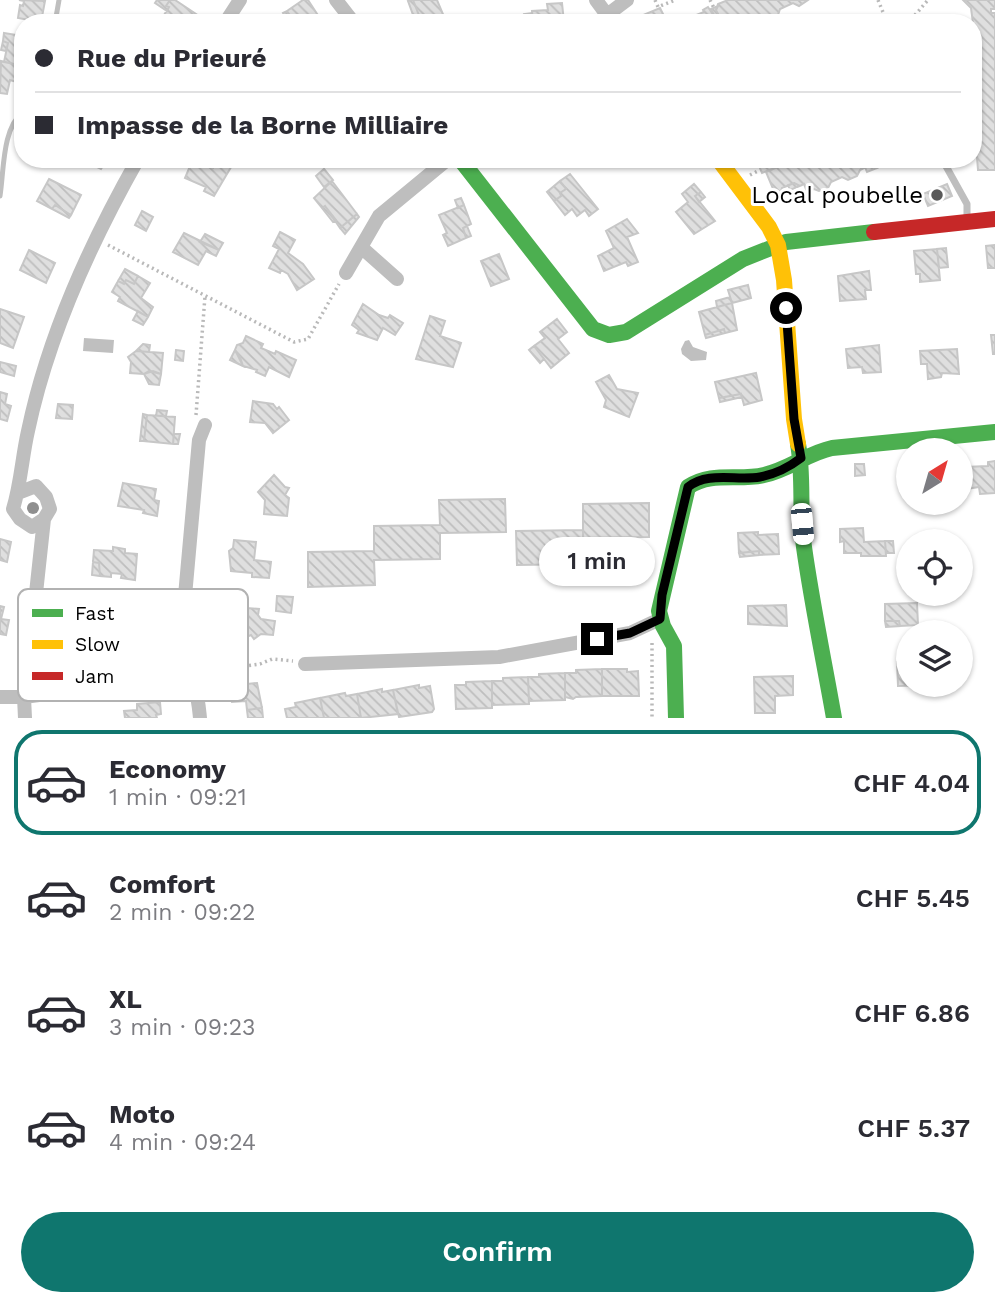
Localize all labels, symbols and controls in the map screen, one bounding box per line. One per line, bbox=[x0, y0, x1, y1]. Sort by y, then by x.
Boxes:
text: Rue du Prieuré bbox=[77, 43, 267, 73]
text: Impasse de la Borne Milliaire bbox=[77, 110, 448, 140]
place label: Local poubelle bbox=[751, 181, 923, 209]
marker: Local poubelle bbox=[929, 187, 945, 203]
route start bbox=[770, 292, 802, 324]
north arrow bbox=[896, 438, 973, 514]
map controls bbox=[896, 438, 973, 697]
car bbox=[790, 502, 815, 546]
button: locate bbox=[896, 529, 973, 606]
callout: 1 min bbox=[539, 538, 655, 586]
text: 1 min bbox=[567, 548, 627, 575]
legend bbox=[18, 589, 248, 701]
text: Fast bbox=[75, 602, 114, 625]
button: layers bbox=[896, 620, 973, 697]
route end bbox=[581, 623, 613, 655]
text: Slow bbox=[75, 633, 120, 656]
text: Jam bbox=[75, 665, 114, 688]
icon: car bbox=[25, 751, 88, 814]
text: Economy bbox=[109, 754, 226, 784]
text: CHF 4.04 bbox=[853, 768, 970, 798]
text: 1 min · 09:21 bbox=[109, 784, 247, 811]
icon: car bbox=[25, 866, 88, 929]
text: Comfort bbox=[109, 869, 215, 899]
text: CHF 5.45 bbox=[856, 883, 970, 913]
text: 2 min · 09:22 bbox=[109, 899, 256, 926]
icon: car bbox=[25, 981, 88, 1044]
text: XL bbox=[109, 984, 142, 1014]
text: CHF 6.86 bbox=[854, 998, 970, 1028]
text: 3 min · 09:23 bbox=[109, 1014, 256, 1041]
icon: car bbox=[25, 1096, 88, 1159]
text: Moto bbox=[109, 1099, 175, 1129]
text: CHF 5.37 bbox=[857, 1113, 970, 1143]
text: 4 min · 09:24 bbox=[109, 1129, 256, 1156]
button: Confirm bbox=[21, 1212, 974, 1292]

